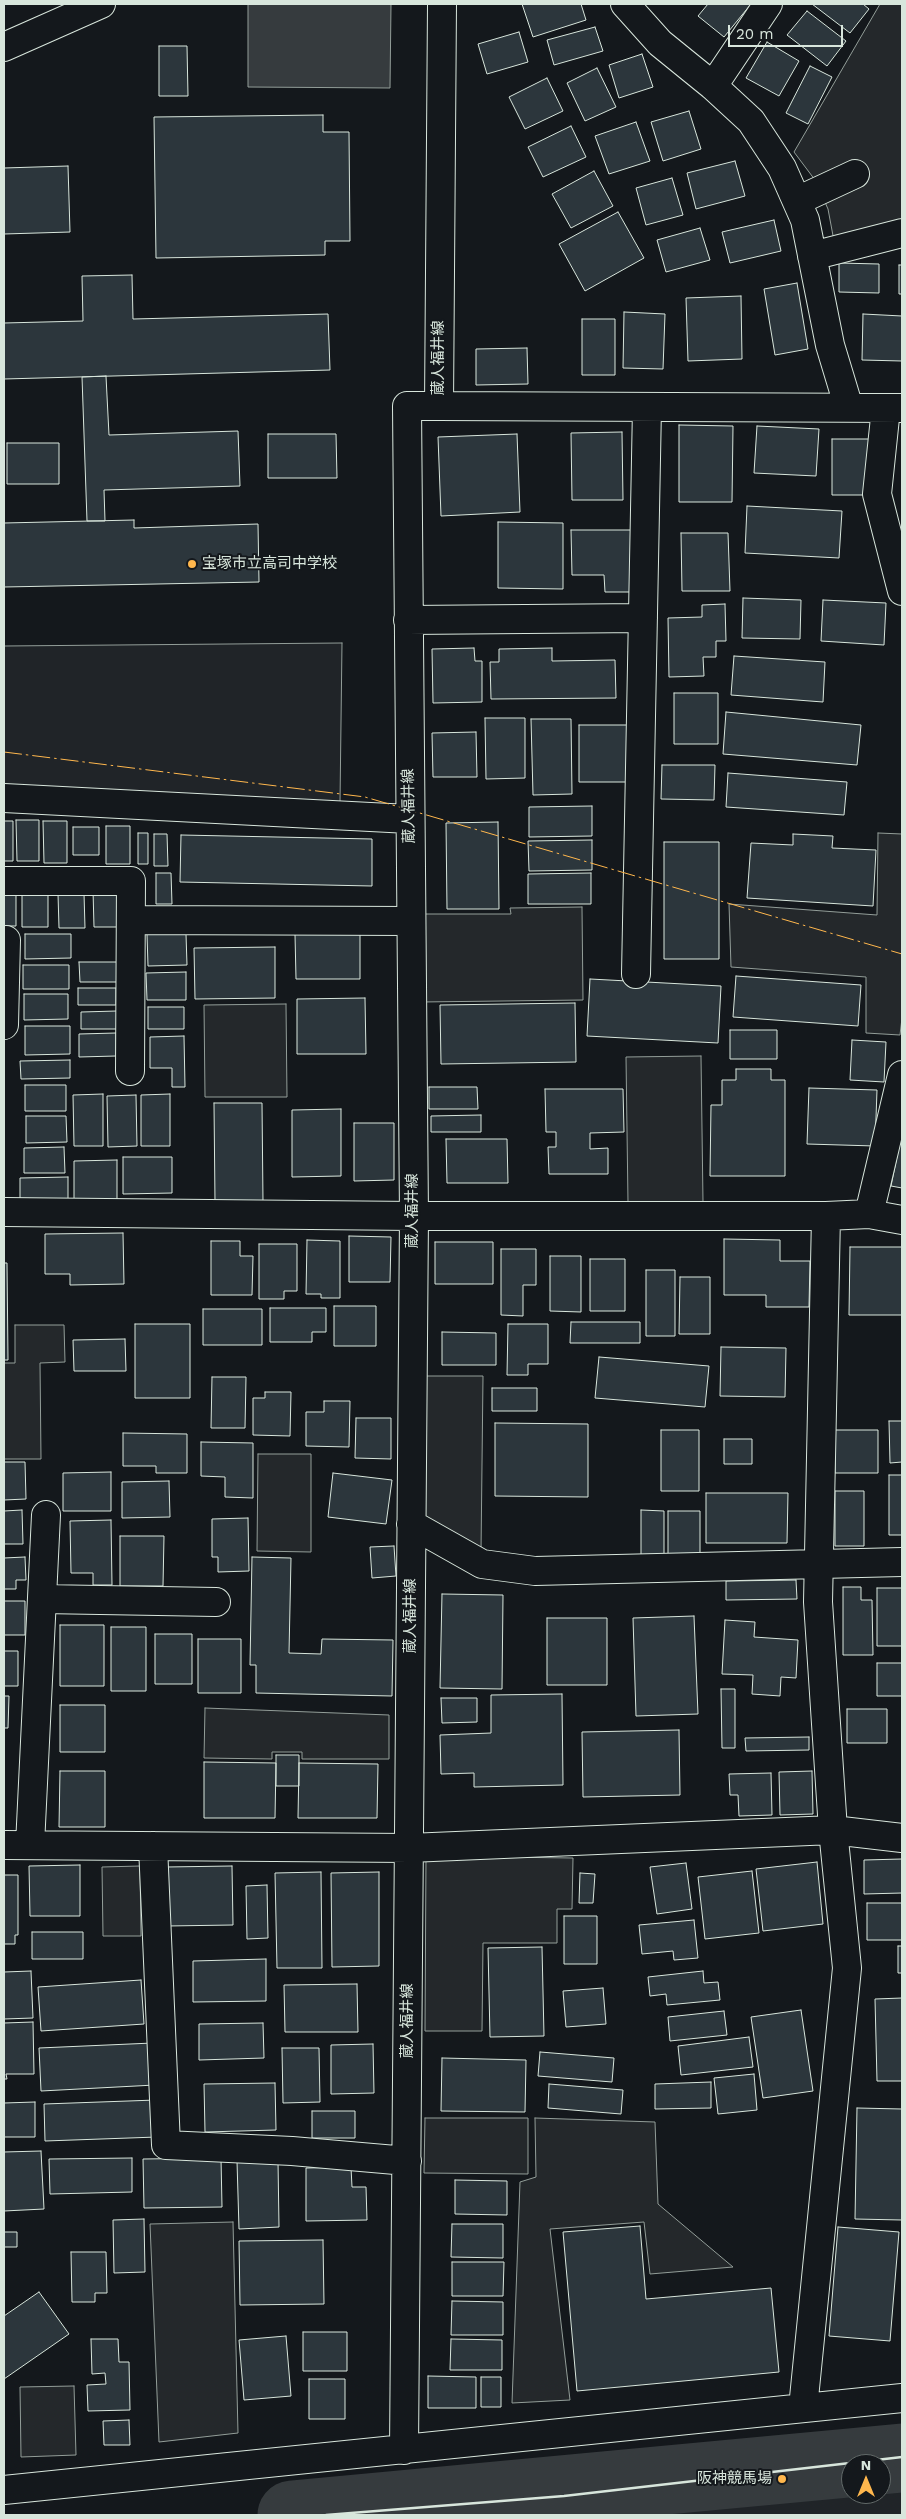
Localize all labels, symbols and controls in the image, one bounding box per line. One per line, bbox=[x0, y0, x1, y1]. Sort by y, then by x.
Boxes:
scale bar bbox=[731, 15, 846, 47]
text: 20 m bbox=[736, 25, 774, 43]
street label: 蔵人福井線 bbox=[430, 321, 448, 395]
place label: 宝塚市立高司中学校 bbox=[202, 555, 337, 573]
marker: 宝塚市立高司中学校 bbox=[186, 558, 198, 570]
street label: 蔵人福井線 bbox=[399, 768, 419, 844]
street label: 蔵人福井線 bbox=[404, 1174, 422, 1248]
street label: 蔵人福井線 bbox=[402, 1579, 420, 1653]
street label: 蔵人福井線 bbox=[399, 1984, 417, 2058]
north arrow bbox=[841, 2454, 891, 2504]
text: N bbox=[861, 2457, 871, 2473]
place label: 阪神競馬場 bbox=[697, 2470, 772, 2488]
marker: 阪神競馬場 bbox=[776, 2473, 788, 2485]

